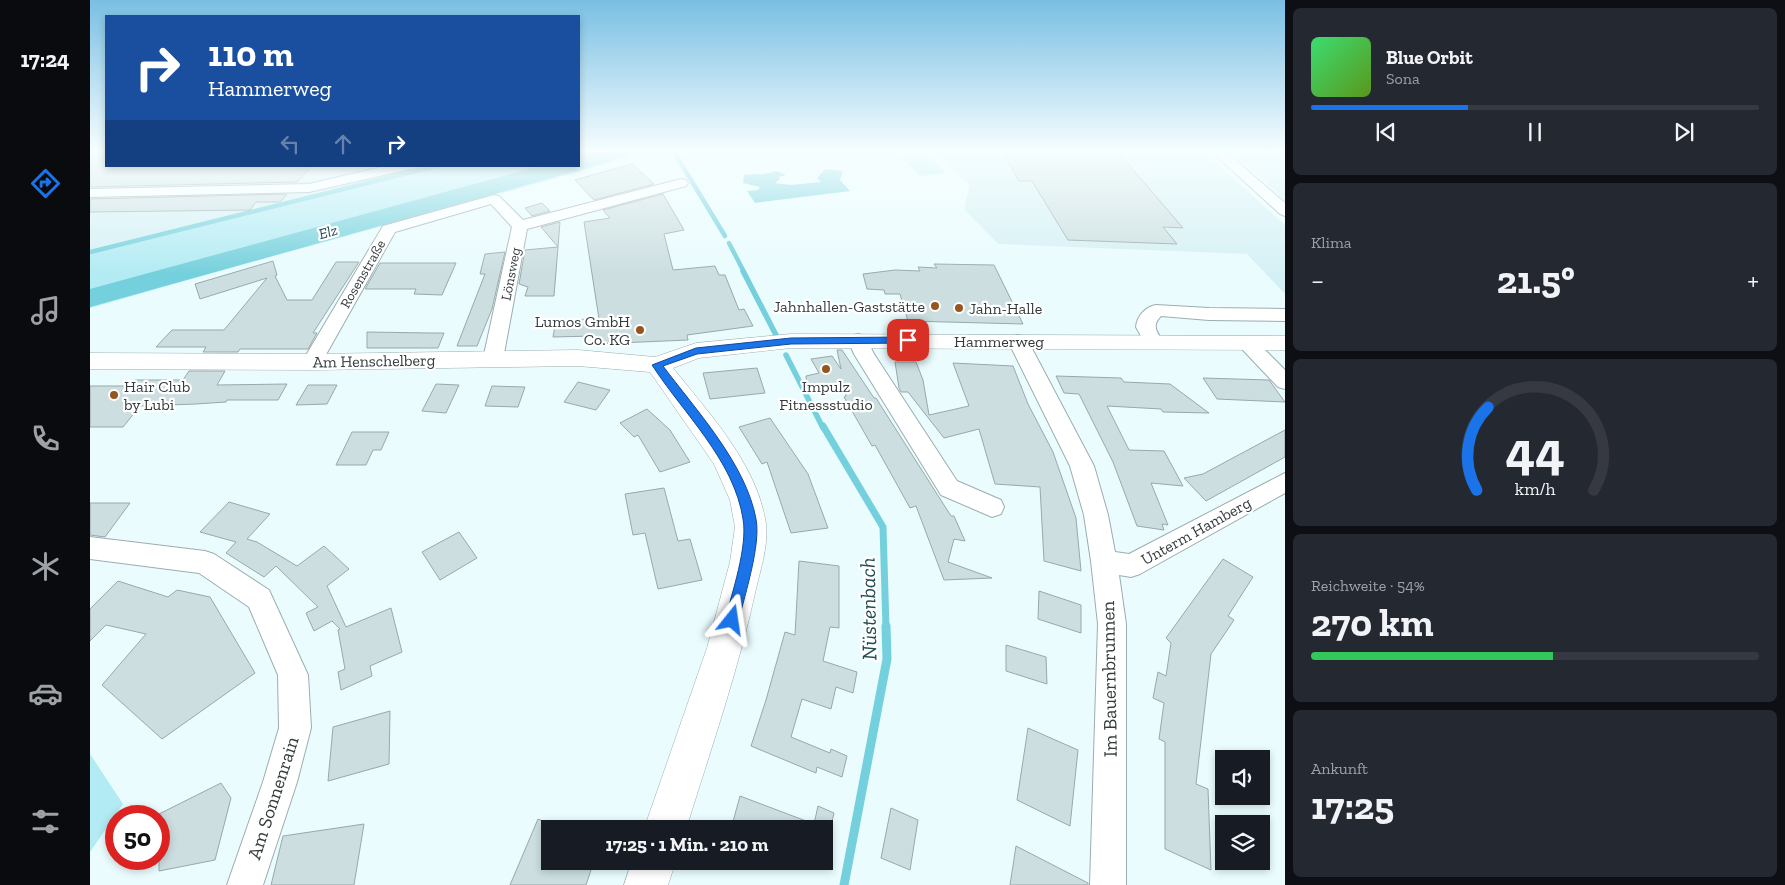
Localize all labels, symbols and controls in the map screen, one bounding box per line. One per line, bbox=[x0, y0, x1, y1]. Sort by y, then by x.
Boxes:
text: 110 m bbox=[208, 33, 294, 75]
icon: right bbox=[125, 35, 190, 100]
text: 17:24 bbox=[20, 46, 70, 73]
text: Blue Orbit bbox=[1386, 46, 1473, 69]
text: Sona bbox=[1386, 69, 1420, 88]
text: Hammerweg bbox=[208, 75, 332, 102]
icon: previous bbox=[1372, 118, 1400, 146]
icon: pause bbox=[1521, 118, 1549, 146]
icon: next bbox=[1670, 118, 1698, 146]
icon: left bbox=[276, 130, 304, 158]
icon: ahead bbox=[329, 130, 357, 158]
icon: right bbox=[382, 130, 410, 158]
icon: directions bbox=[28, 166, 63, 201]
water label: Elz bbox=[317, 221, 340, 243]
text: Klima bbox=[1311, 233, 1352, 252]
street label: Rosenstraße bbox=[337, 236, 390, 311]
street label: Lönsweg bbox=[498, 246, 525, 302]
text: 21.5° bbox=[1497, 257, 1575, 303]
text: − bbox=[1311, 264, 1324, 297]
text: + bbox=[1747, 264, 1759, 297]
icon: music bbox=[28, 293, 63, 328]
place label: Jahnhallen-Gaststätte bbox=[773, 297, 925, 316]
place label: Jahn-Halle bbox=[969, 299, 1042, 318]
marker: Jahnhallen-Gaststätte bbox=[929, 300, 941, 312]
marker: Jahn-Halle bbox=[953, 302, 965, 314]
place label: Lumos GmbH Co. KG bbox=[535, 312, 630, 349]
pin bbox=[887, 319, 929, 361]
marker: Lumos GmbH Co. KG bbox=[634, 324, 646, 336]
icon: arrive bbox=[894, 326, 922, 354]
street label: Hammerweg bbox=[954, 332, 1044, 351]
street label: Am Henschelberg bbox=[312, 350, 436, 372]
marker: Impulz Fitnessstudio bbox=[820, 363, 832, 375]
place label: Hair Club by Lubi bbox=[123, 377, 190, 414]
place label: Impulz Fitnessstudio bbox=[779, 377, 873, 414]
marker: Hair Club by Lubi bbox=[108, 389, 120, 401]
text: 44 bbox=[1505, 420, 1565, 482]
icon: phone bbox=[28, 421, 63, 456]
text: km/h bbox=[1515, 478, 1555, 500]
street label: Unterm Hamberg bbox=[1138, 493, 1255, 569]
icon: climate bbox=[28, 549, 63, 584]
water label: Nüstenbach bbox=[855, 557, 881, 661]
text: Reichweite · 54% bbox=[1311, 576, 1425, 595]
position arrow bbox=[705, 593, 757, 645]
text: 270 km bbox=[1311, 600, 1434, 646]
street label: Im Bauernbrunnen bbox=[1096, 601, 1122, 757]
icon: car bbox=[28, 676, 63, 711]
street label: Am Sonnenrain bbox=[242, 734, 304, 862]
map controls bbox=[1215, 750, 1270, 870]
button: sound bbox=[1215, 750, 1270, 805]
text: Ankunft bbox=[1311, 759, 1368, 778]
text: 17:25 bbox=[1311, 783, 1394, 829]
icon: filters bbox=[28, 804, 63, 839]
speed limit sign: 50 bbox=[105, 805, 170, 870]
button: layers bbox=[1215, 815, 1270, 870]
text: 17:25 · 1 Min. · 210 m bbox=[606, 833, 768, 856]

